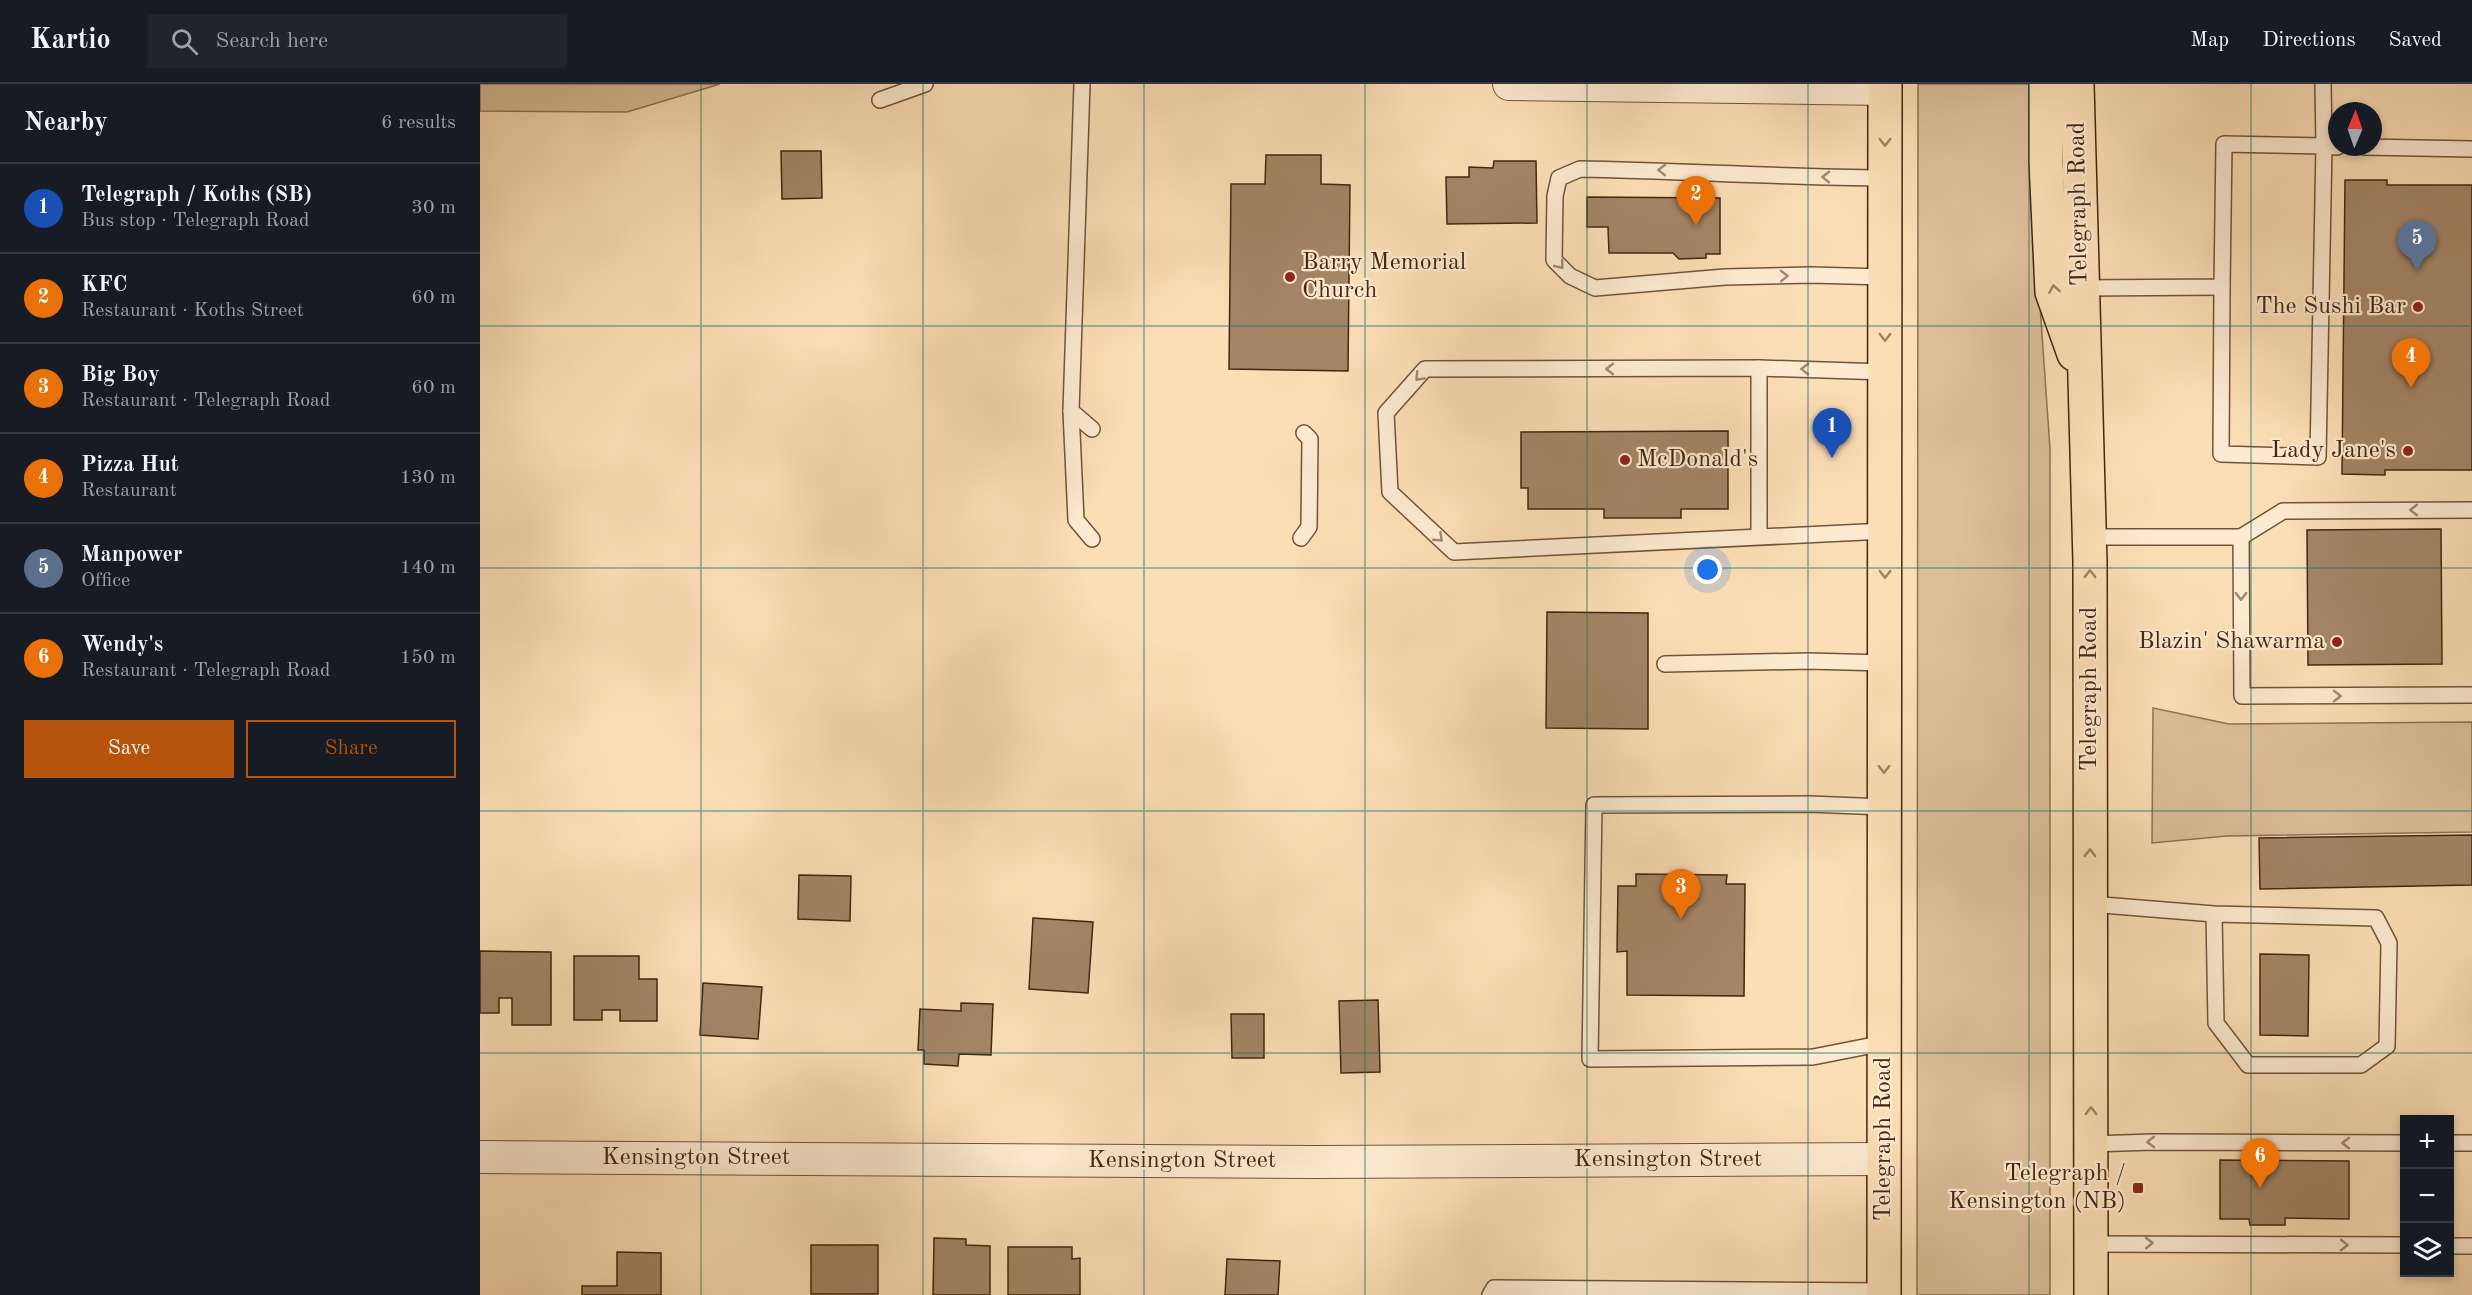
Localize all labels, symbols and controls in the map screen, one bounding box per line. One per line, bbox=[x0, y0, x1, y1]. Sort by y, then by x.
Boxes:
search box bbox=[147, 14, 567, 68]
icon: search bbox=[168, 25, 201, 58]
text: Kartio bbox=[30, 27, 111, 55]
text: Search here bbox=[216, 30, 328, 52]
text: Map bbox=[2190, 30, 2229, 51]
text: Directions bbox=[2262, 30, 2356, 51]
text: Saved bbox=[2389, 30, 2442, 51]
north arrow bbox=[2328, 102, 2382, 156]
text: Nearby bbox=[24, 110, 108, 136]
text: 6 results bbox=[381, 113, 456, 133]
street label: Telegraph Road bbox=[2066, 122, 2092, 286]
one-way arrow bbox=[1879, 138, 1891, 147]
one-way arrow bbox=[1657, 164, 1666, 177]
one-way arrow bbox=[1822, 171, 1831, 184]
pin: 2 bbox=[1676, 176, 1716, 226]
text: Telegraph / Koths (SB) bbox=[81, 184, 312, 206]
text: 1 bbox=[38, 198, 49, 218]
text: 30 m bbox=[411, 198, 456, 218]
text: Bus stop · Telegraph Road bbox=[81, 211, 310, 231]
pin: 5 bbox=[2398, 220, 2436, 270]
place label: Barry Memorial Church bbox=[1302, 251, 1466, 303]
one-way arrow bbox=[1553, 258, 1564, 269]
marker: Barry Memorial Church bbox=[1283, 270, 1297, 284]
one-way arrow bbox=[1779, 270, 1788, 282]
text: KFC bbox=[81, 274, 127, 296]
one-way arrow bbox=[2048, 284, 2060, 294]
text: 2 bbox=[38, 288, 49, 308]
text: 60 m bbox=[411, 288, 456, 308]
place label: The Sushi Bar bbox=[2255, 295, 2406, 319]
marker: The Sushi Bar bbox=[2411, 300, 2425, 314]
text: Restaurant · Koths Street bbox=[81, 301, 304, 321]
one-way arrow bbox=[1879, 333, 1891, 342]
pin: 4 bbox=[2392, 338, 2430, 388]
one-way arrow bbox=[1606, 363, 1615, 375]
one-way arrow bbox=[1801, 363, 1810, 375]
text: Big Boy bbox=[81, 364, 160, 386]
one-way arrow bbox=[1415, 370, 1426, 380]
text: 3 bbox=[38, 378, 49, 398]
text: 60 m bbox=[411, 378, 456, 398]
text: Restaurant · Telegraph Road bbox=[81, 391, 330, 411]
pin: 1 bbox=[1812, 408, 1852, 458]
place label: Lady Jane's bbox=[2271, 439, 2396, 463]
marker: Lady Jane's bbox=[2401, 444, 2415, 458]
place label: McDonald's bbox=[1637, 448, 1758, 472]
marker: McDonald's bbox=[1618, 453, 1632, 467]
text: Pizza Hut bbox=[81, 454, 179, 476]
text: 4 bbox=[38, 468, 49, 488]
text: 130 m bbox=[400, 468, 456, 488]
text: Restaurant bbox=[81, 481, 177, 501]
one-way arrow bbox=[2409, 504, 2418, 516]
one-way arrow bbox=[1432, 530, 1443, 541]
text: Manpower bbox=[81, 544, 182, 566]
your location bbox=[1693, 555, 1722, 584]
text: 5 bbox=[38, 558, 49, 578]
text: 140 m bbox=[400, 558, 456, 578]
one-way arrow bbox=[2084, 569, 2096, 578]
one-way arrow bbox=[1879, 570, 1891, 579]
text: Office bbox=[81, 571, 130, 591]
one-way arrow bbox=[2235, 591, 2247, 600]
street label: Telegraph Road bbox=[2078, 607, 2102, 771]
place label: Blazin' Shawarma bbox=[2138, 630, 2325, 654]
text: Wendy's bbox=[81, 634, 163, 656]
marker: Blazin' Shawarma bbox=[2330, 635, 2344, 649]
text: 6 bbox=[38, 648, 49, 668]
text: 150 m bbox=[400, 648, 456, 668]
text: Restaurant · Telegraph Road bbox=[81, 661, 330, 681]
one-way arrow bbox=[2332, 690, 2341, 702]
button: Save bbox=[24, 720, 234, 778]
button: Share bbox=[246, 720, 456, 778]
one-way arrow bbox=[1878, 765, 1890, 774]
one-way arrow bbox=[2084, 848, 2096, 857]
pin: 3 bbox=[1662, 870, 1700, 919]
street label: Telegraph Road bbox=[1872, 1057, 1896, 1221]
one-way arrow bbox=[2085, 1106, 2097, 1115]
map controls bbox=[2400, 1115, 2454, 1277]
button: + bbox=[2400, 1115, 2454, 1169]
one-way arrow bbox=[2147, 1136, 2156, 1148]
one-way arrow bbox=[2342, 1137, 2351, 1149]
pin: 6 bbox=[2240, 1138, 2280, 1188]
street label: Kensington Street bbox=[602, 1146, 790, 1170]
street label: Kensington Street bbox=[1574, 1148, 1762, 1172]
street label: Kensington Street bbox=[1088, 1149, 1276, 1173]
place label: Telegraph / Kensington (NB) bbox=[1948, 1162, 2126, 1214]
button: − bbox=[2400, 1169, 2454, 1223]
marker: Telegraph / Kensington (NB) bbox=[2131, 1181, 2145, 1195]
button: layers bbox=[2400, 1223, 2454, 1277]
one-way arrow bbox=[2145, 1237, 2154, 1249]
one-way arrow bbox=[2340, 1239, 2349, 1251]

